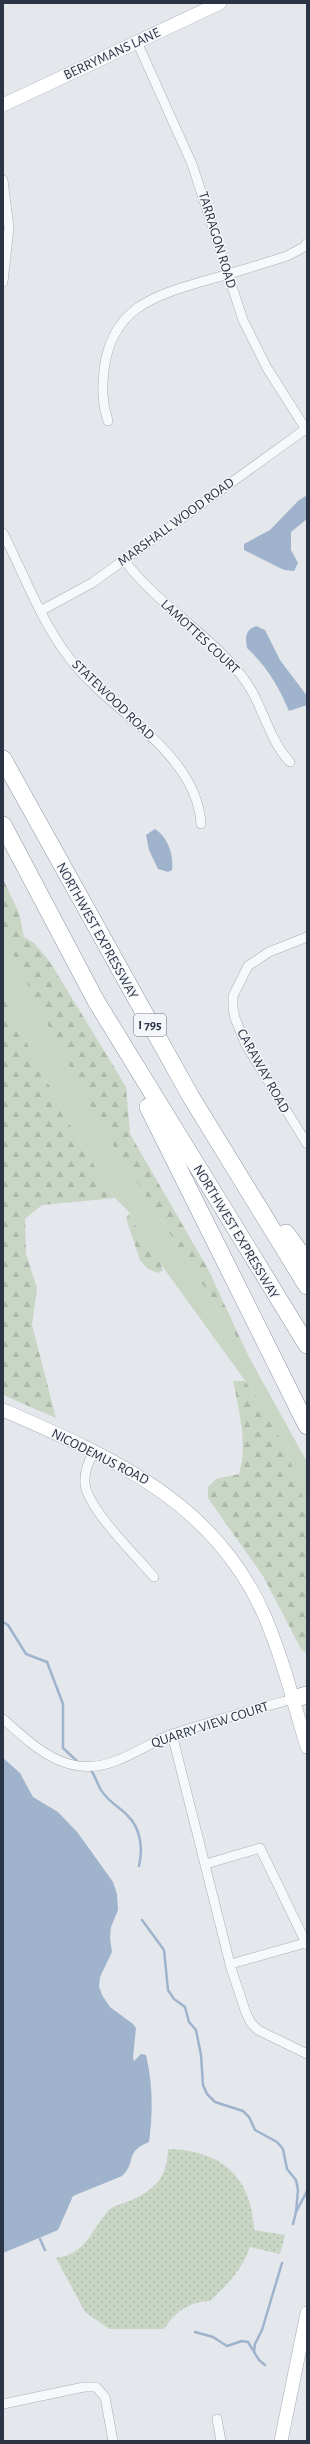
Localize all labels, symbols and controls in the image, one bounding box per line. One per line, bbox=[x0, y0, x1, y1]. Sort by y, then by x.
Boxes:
street label: BERRYMANS LANE bbox=[62, 25, 163, 82]
street label: TARRAGON ROAD bbox=[196, 190, 238, 290]
street label: MARSHALL WOOD ROAD bbox=[115, 475, 237, 569]
street label: LAMOTTES COURT bbox=[158, 597, 242, 677]
street label: STATEWOOD ROAD bbox=[69, 657, 157, 743]
street label: NORTHWEST EXPRESSWAY bbox=[54, 860, 141, 1002]
road number: I 795 bbox=[134, 1014, 166, 1036]
street label: CARAWAY ROAD bbox=[234, 1027, 292, 1115]
street label: NORTHWEST EXPRESSWAY bbox=[190, 1163, 282, 1302]
street label: NICODEMUS ROAD bbox=[49, 1426, 151, 1488]
street label: QUARRY VIEW COURT bbox=[150, 1699, 271, 1751]

